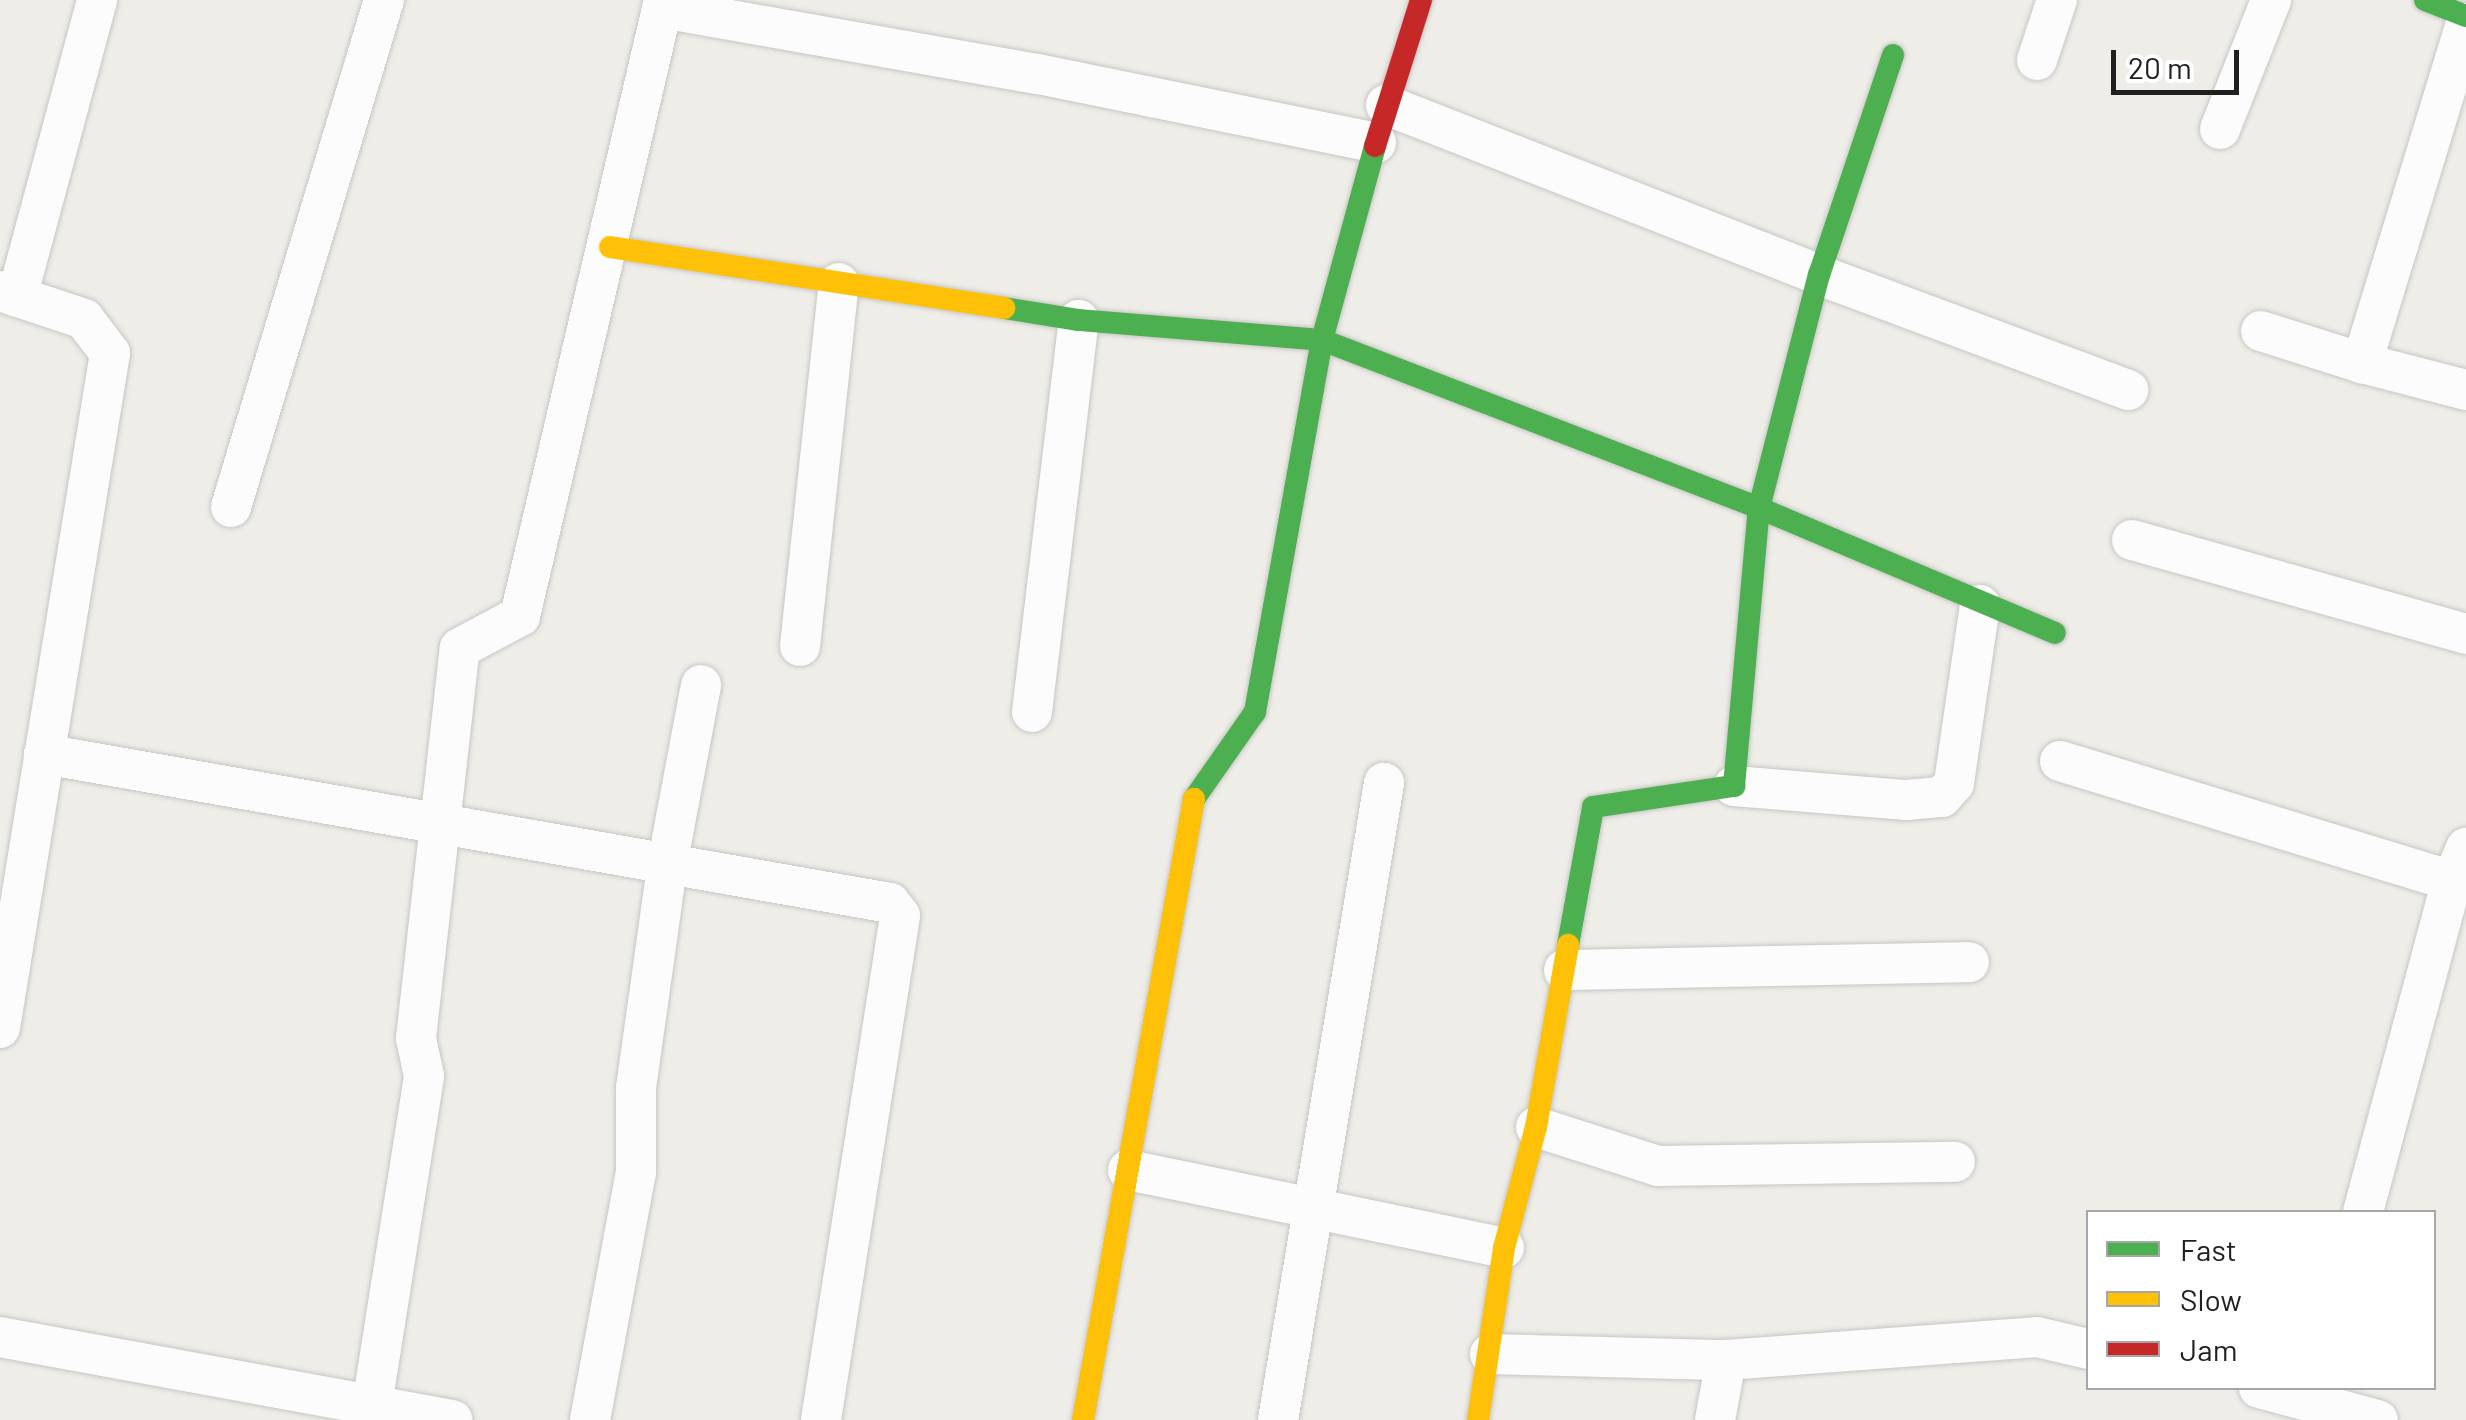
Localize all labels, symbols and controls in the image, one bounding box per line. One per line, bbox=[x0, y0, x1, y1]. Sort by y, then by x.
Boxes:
scale bar bbox=[2116, 30, 2244, 92]
text: 20 m bbox=[2128, 49, 2192, 85]
legend bbox=[2086, 1210, 2436, 1390]
text: Fast bbox=[2180, 1231, 2237, 1267]
text: Slow bbox=[2180, 1281, 2242, 1317]
text: Jam bbox=[2180, 1331, 2237, 1367]

